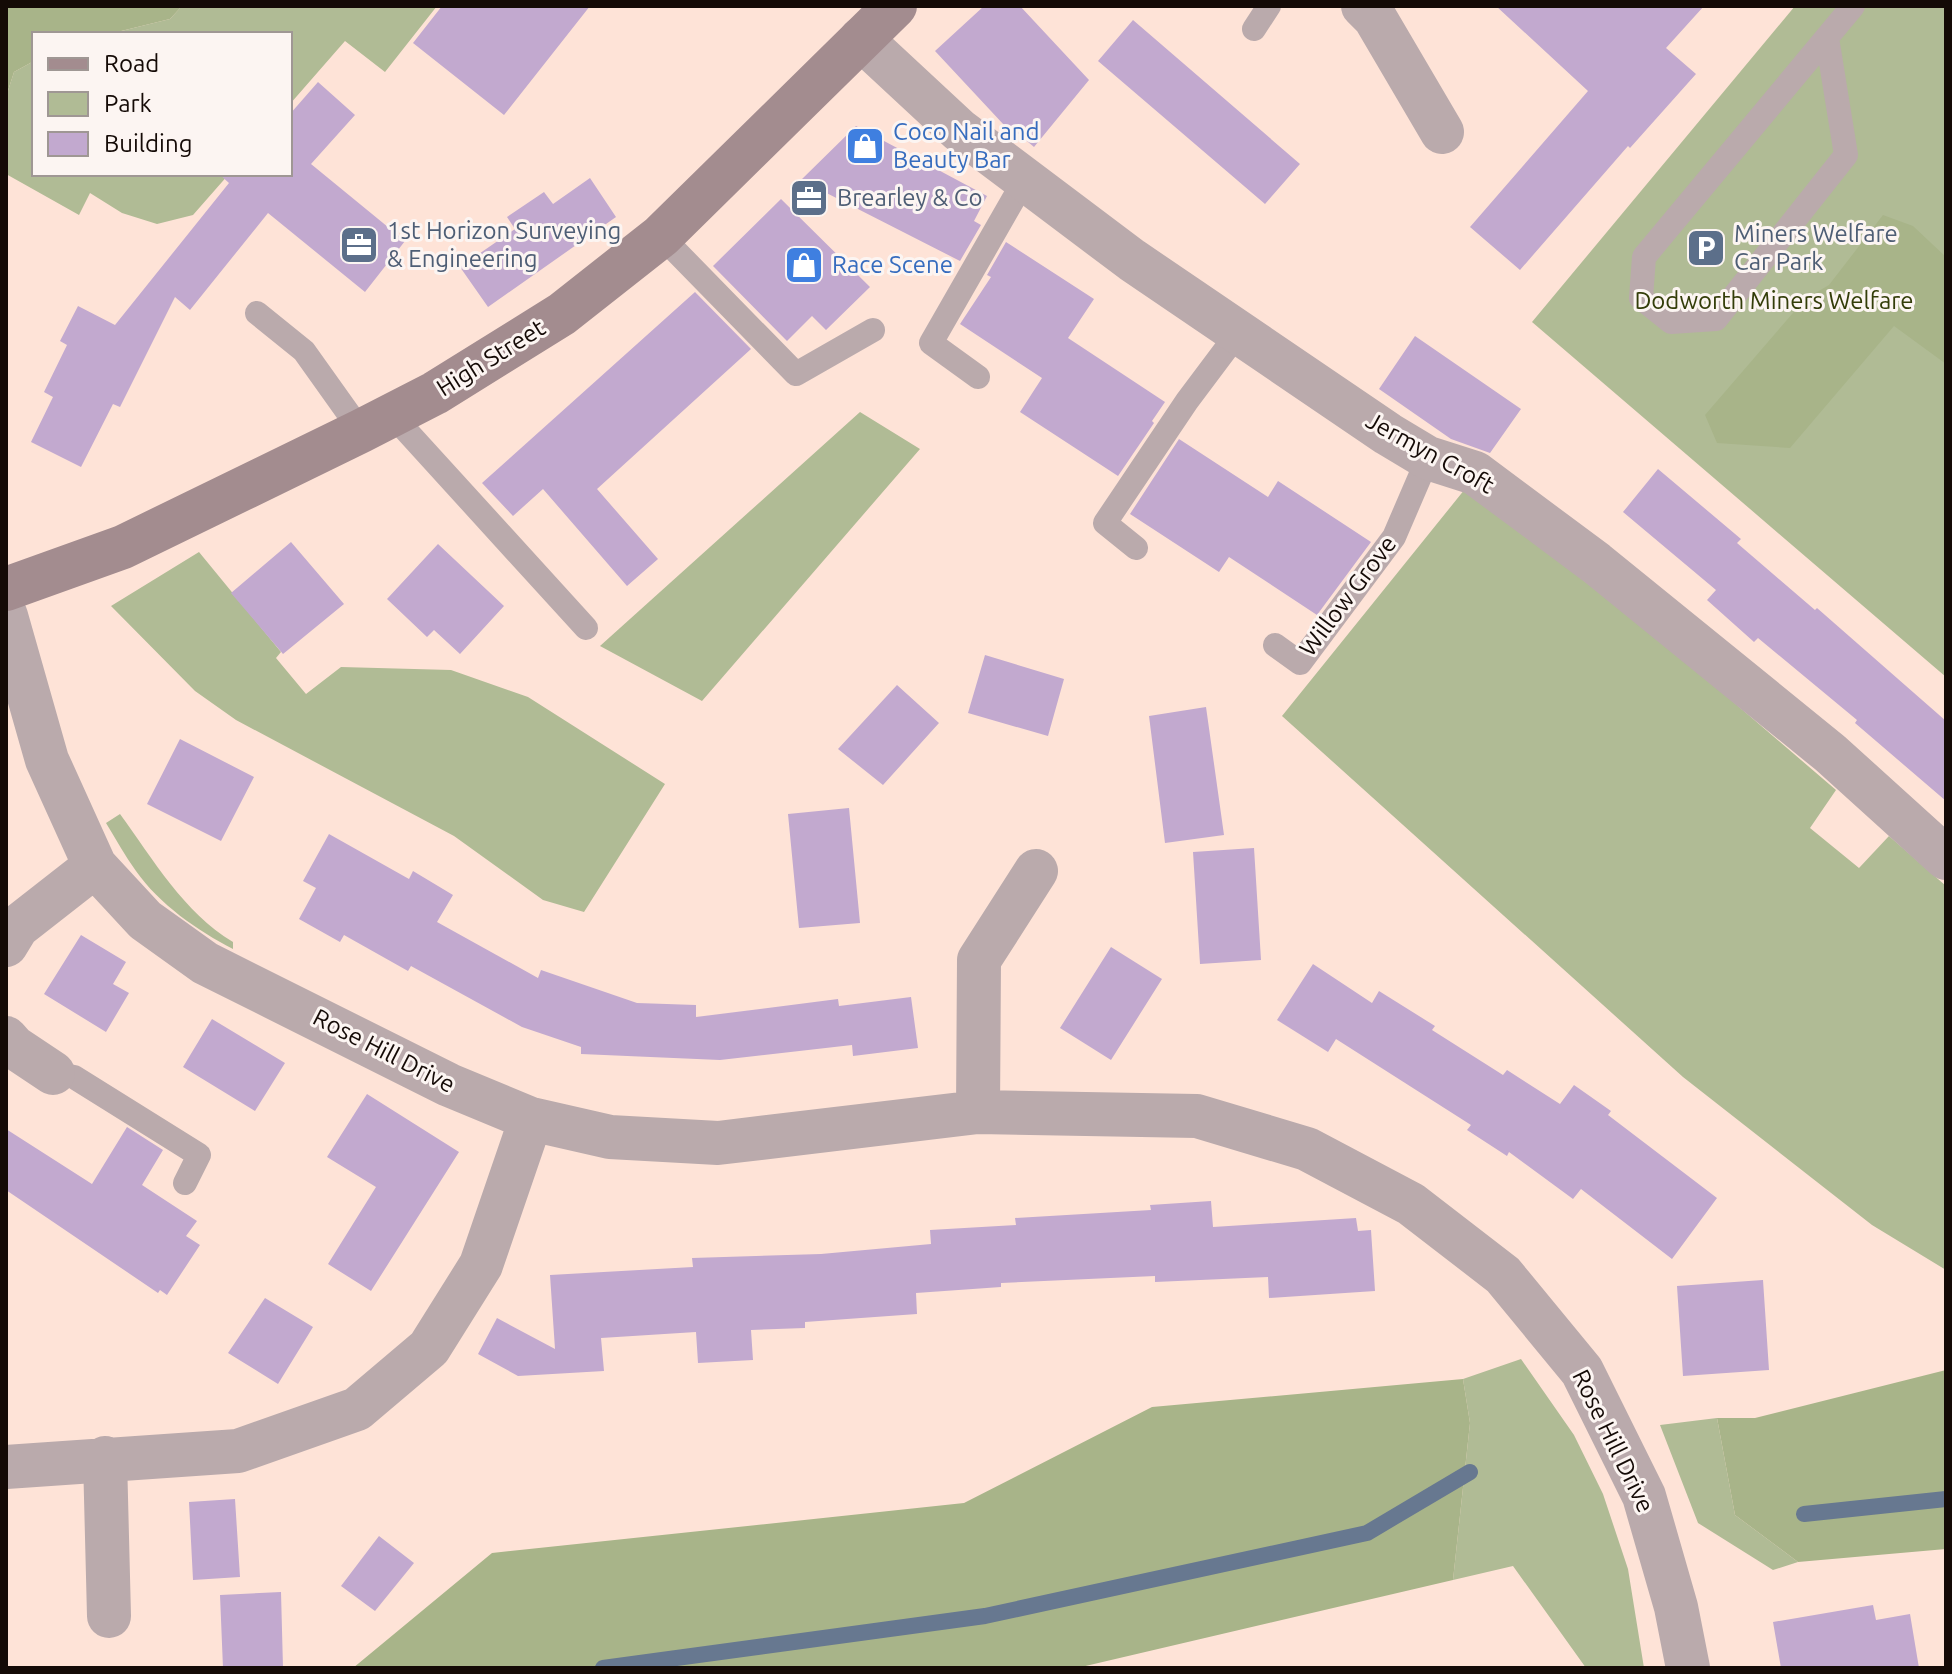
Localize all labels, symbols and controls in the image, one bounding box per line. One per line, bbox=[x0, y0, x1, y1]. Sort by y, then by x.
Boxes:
legend bbox=[32, 32, 292, 176]
text: Road bbox=[104, 50, 159, 77]
text: Park bbox=[104, 90, 152, 117]
place label: Coco Nail and Beauty Bar bbox=[893, 118, 1040, 173]
shop icon: Coco Nail and Beauty Bar bbox=[844, 125, 886, 167]
text: Building bbox=[104, 130, 192, 157]
office icon: Brearley & Co bbox=[788, 177, 830, 219]
place label: Brearley & Co bbox=[837, 184, 983, 211]
place label: 1st Horizon Surveying & Engineering bbox=[387, 217, 621, 272]
place label: Miners Welfare Car Park bbox=[1734, 220, 1898, 275]
office icon: 1st Horizon Surveying & Engineering bbox=[338, 224, 380, 266]
parking icon: Miners Welfare Car Park bbox=[1685, 227, 1727, 269]
shop icon: Race Scene bbox=[783, 244, 825, 286]
place label: Race Scene bbox=[832, 251, 953, 278]
park label: Dodworth Miners Welfare bbox=[1634, 287, 1914, 314]
street label: High Street bbox=[432, 313, 550, 402]
street label: Jermyn Croft bbox=[1362, 406, 1499, 499]
street label: Willow Grove bbox=[1294, 530, 1401, 661]
street label: Rose Hill Drive bbox=[309, 1003, 460, 1098]
street label: Rose Hill Drive bbox=[1567, 1365, 1660, 1517]

